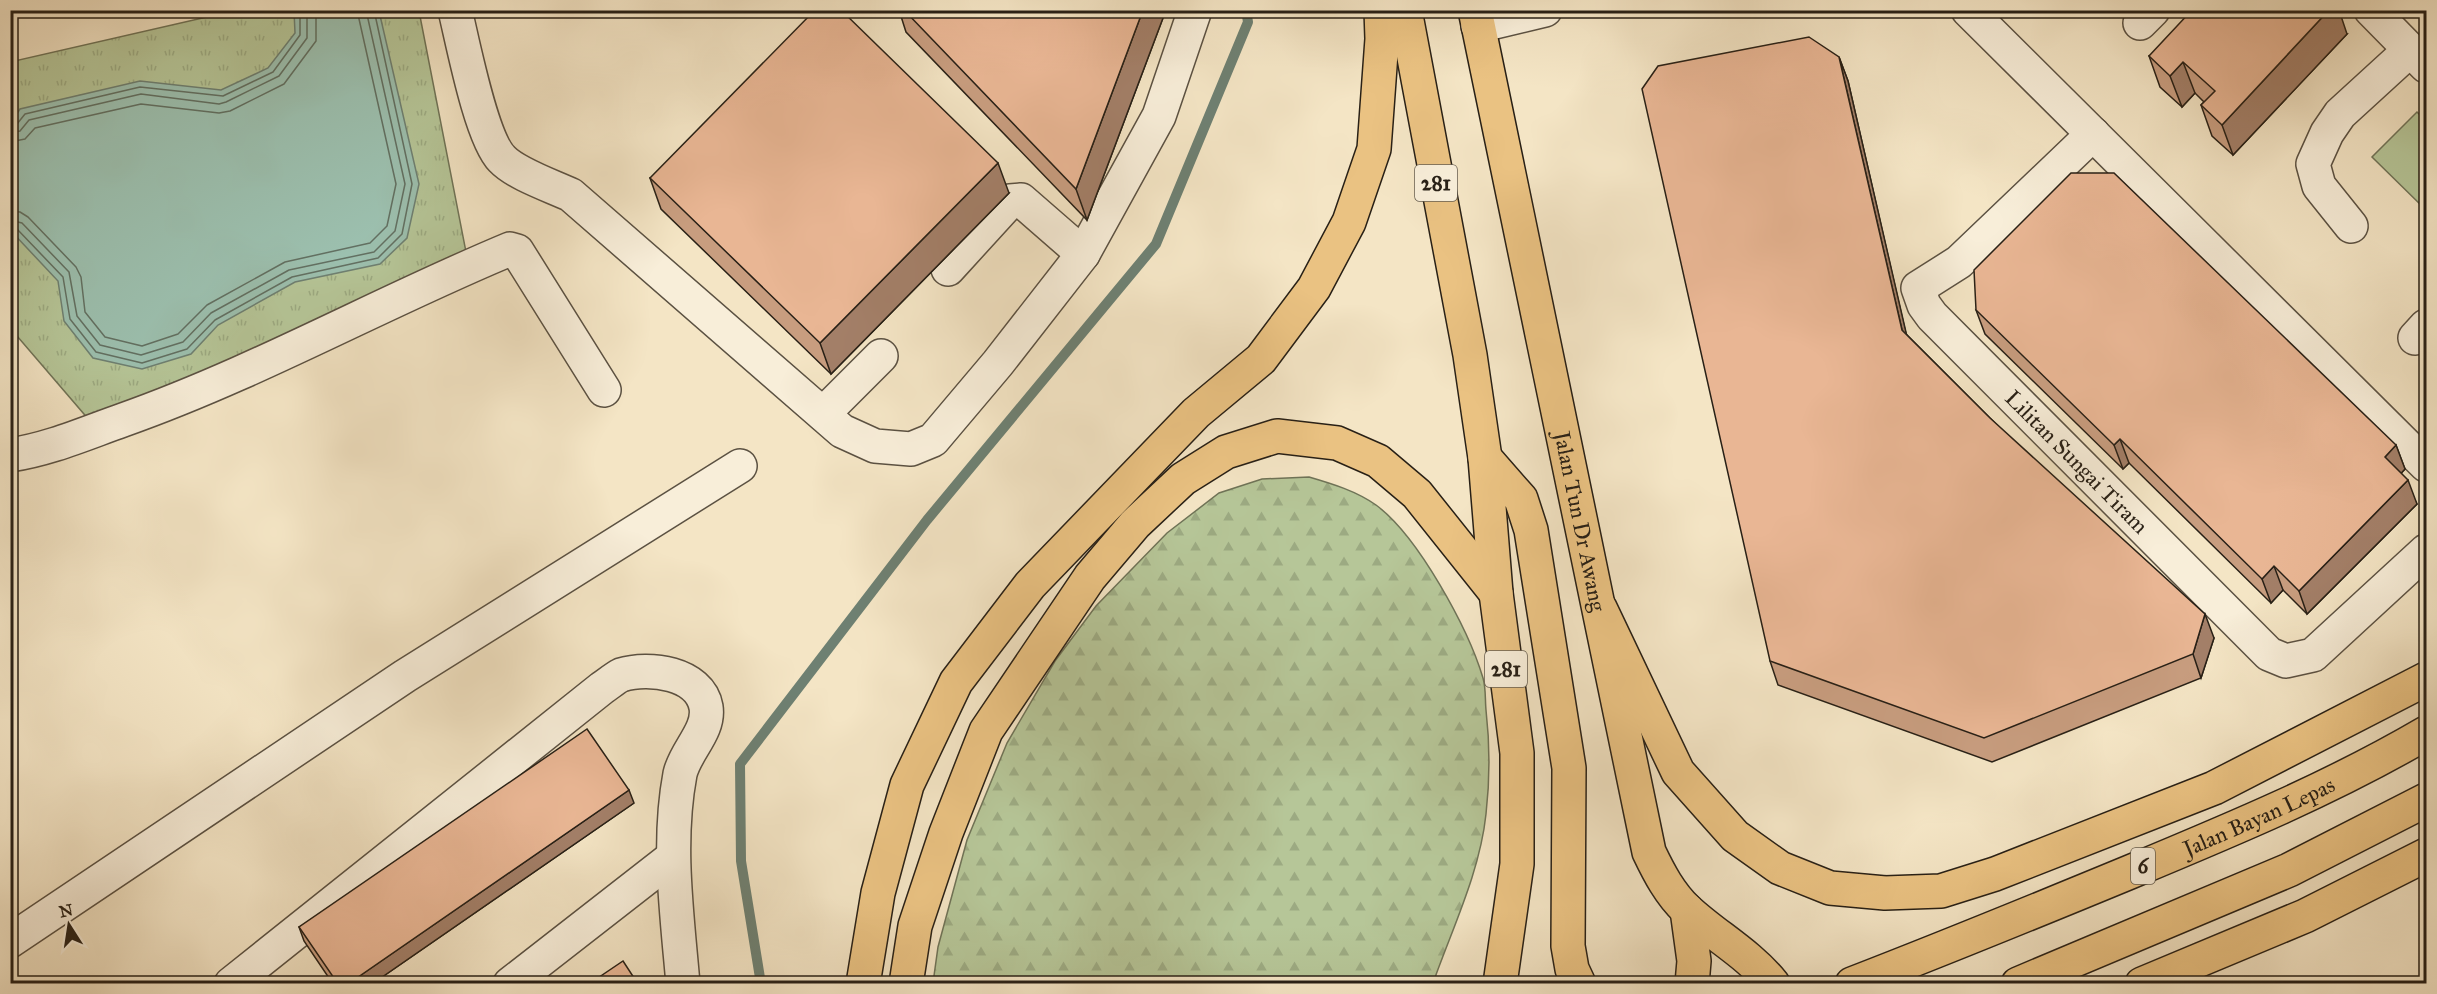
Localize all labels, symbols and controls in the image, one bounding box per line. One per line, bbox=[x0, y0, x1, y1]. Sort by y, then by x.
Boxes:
road number: 281 bbox=[1415, 165, 1457, 201]
street label: Lilitan Sungai Tiram bbox=[1999, 384, 2154, 540]
street label: Jalan Tun Dr Awang bbox=[1548, 427, 1612, 614]
road number: 281 bbox=[1485, 651, 1527, 687]
street label: Jalan Bayan Lepas bbox=[2177, 771, 2339, 863]
road number: 6 bbox=[2131, 848, 2155, 884]
north arrow bbox=[39, 895, 99, 955]
text: N bbox=[57, 900, 75, 922]

